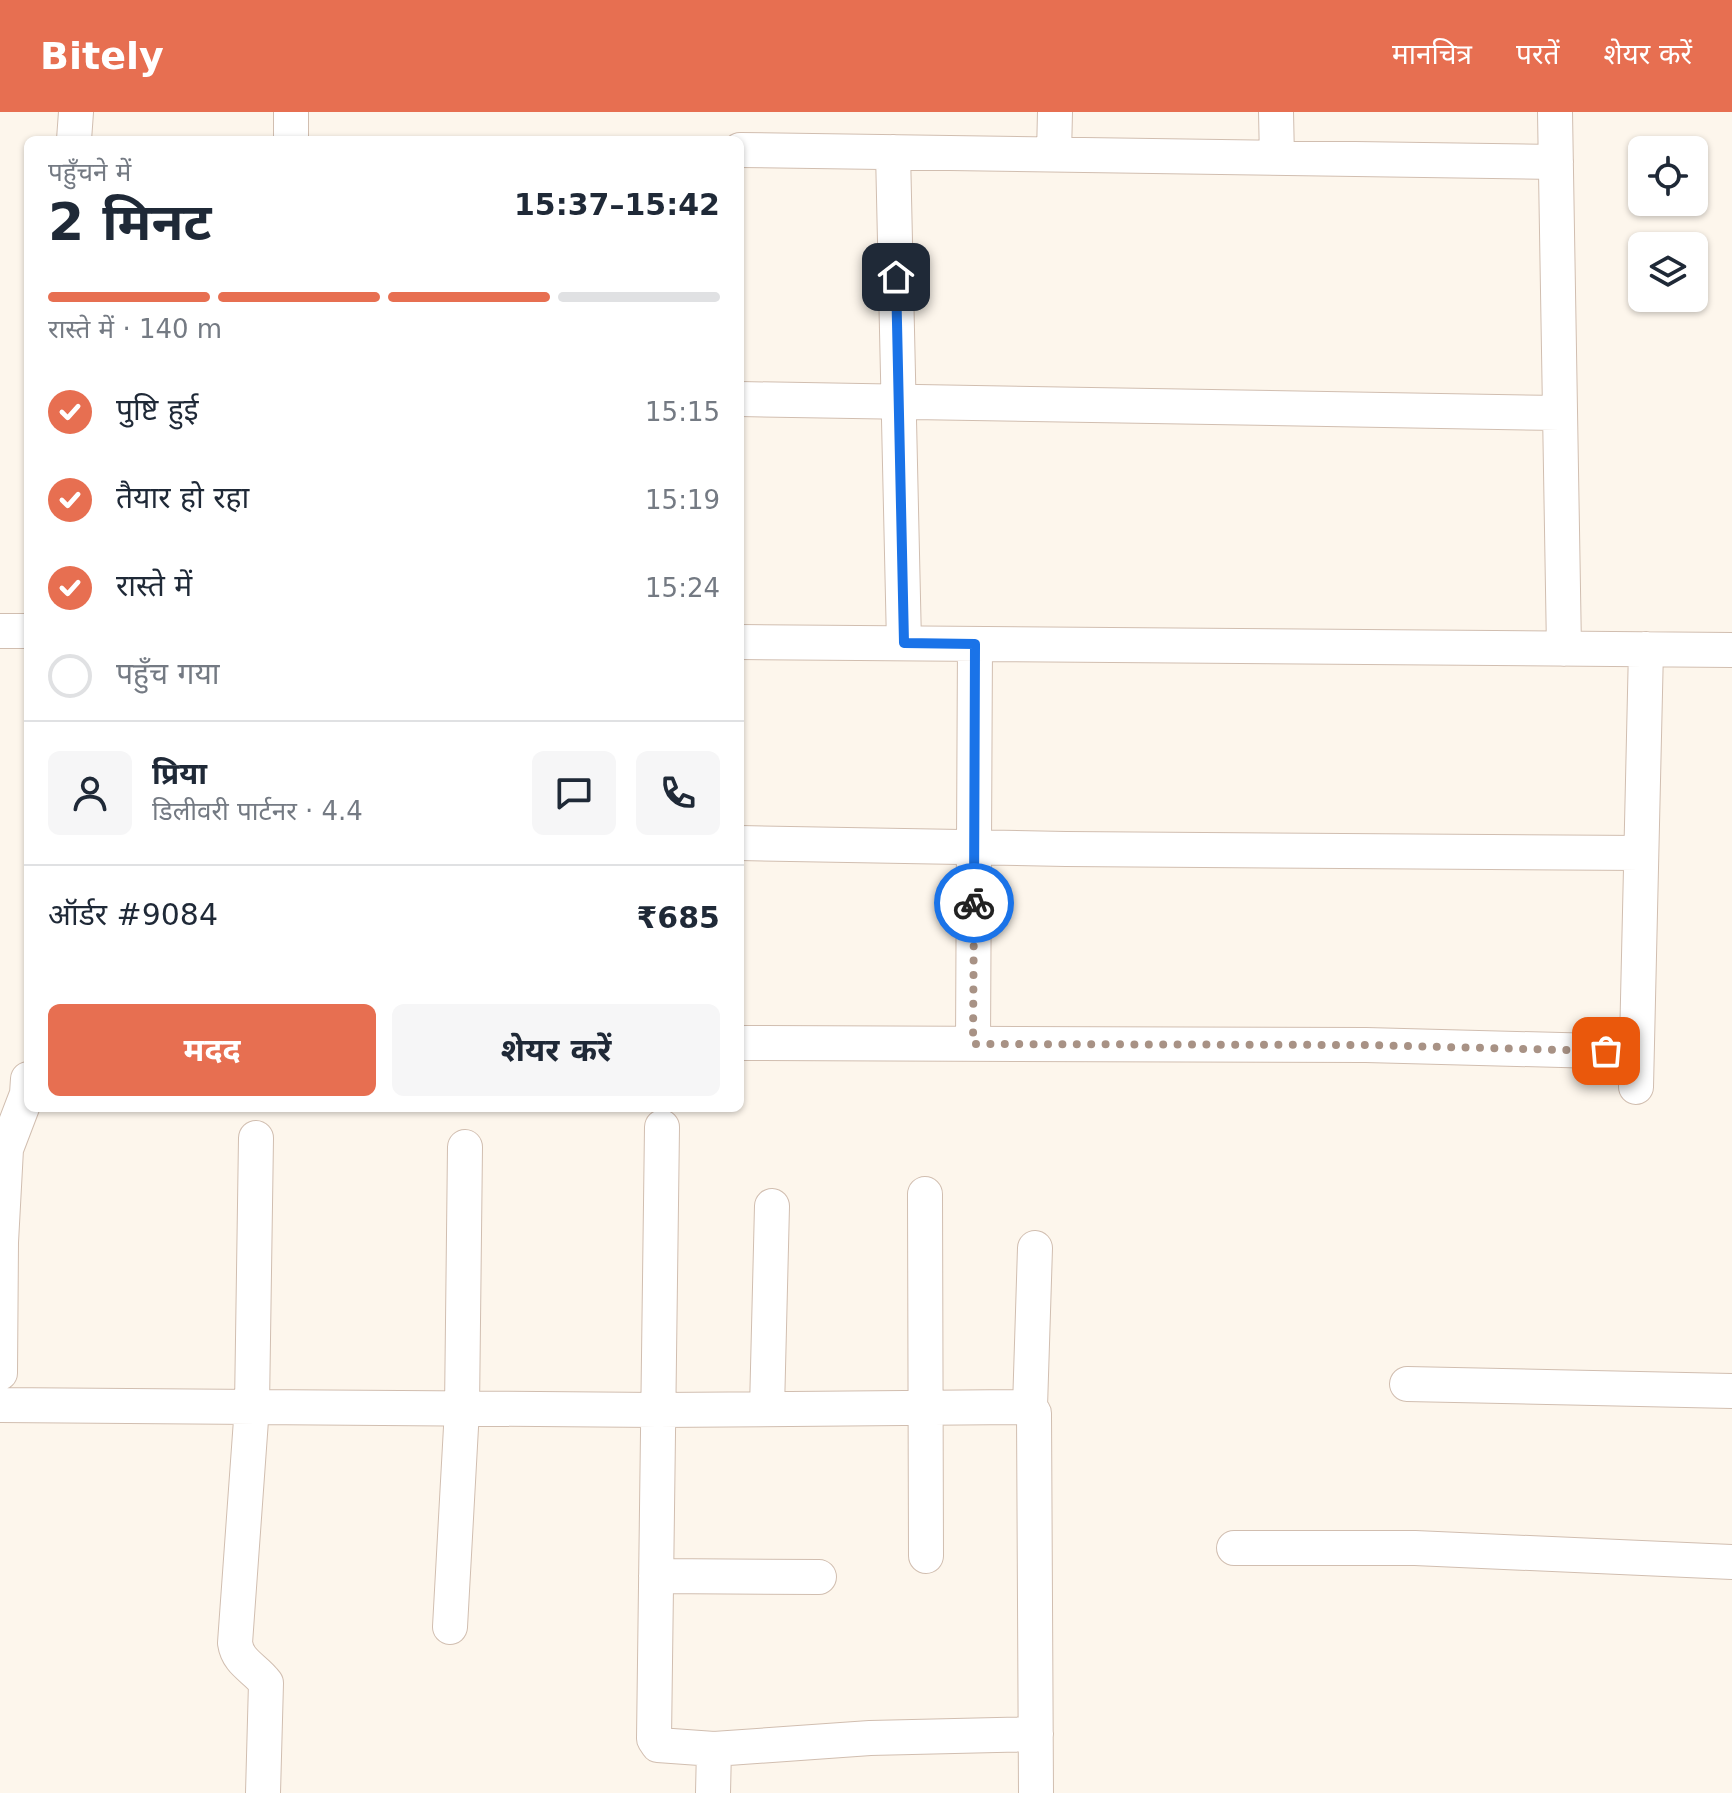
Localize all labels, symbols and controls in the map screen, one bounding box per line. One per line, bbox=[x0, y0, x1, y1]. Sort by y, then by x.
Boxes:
text: Bitely bbox=[40, 34, 164, 78]
text: मानचित्र bbox=[1392, 38, 1472, 71]
text: परतें bbox=[1516, 38, 1559, 71]
text: शेयर करें bbox=[1603, 38, 1692, 71]
map controls bbox=[1628, 136, 1708, 312]
button: locate bbox=[1628, 136, 1708, 216]
text: पहुँचने में bbox=[48, 157, 131, 187]
text: 15:37–15:42 bbox=[514, 187, 720, 222]
text: 2 मिनट bbox=[48, 192, 211, 252]
button: layers bbox=[1628, 232, 1708, 312]
pin bbox=[862, 243, 930, 311]
icon: home bbox=[874, 255, 918, 299]
text: रास्ते में · 140 m bbox=[48, 314, 222, 344]
icon: check bbox=[48, 390, 92, 434]
text: पुष्टि हुई bbox=[116, 392, 199, 427]
text: 15:15 bbox=[645, 397, 720, 427]
icon: check bbox=[48, 478, 92, 522]
text: तैयार हो रहा bbox=[116, 480, 249, 515]
text: 15:19 bbox=[645, 485, 720, 515]
icon: check bbox=[48, 566, 92, 610]
text: रास्ते में bbox=[116, 568, 192, 603]
text: 15:24 bbox=[645, 573, 720, 603]
text: पहुँच गया bbox=[116, 656, 220, 691]
button: person bbox=[48, 751, 132, 835]
button: chat bbox=[532, 751, 616, 835]
button: phone bbox=[636, 751, 720, 835]
text: प्रिया bbox=[152, 756, 207, 791]
text: डिलीवरी पार्टनर · 4.4 bbox=[152, 796, 363, 826]
courier bbox=[934, 863, 1014, 943]
icon: bike bbox=[952, 881, 996, 925]
text: ऑर्डर #9084 bbox=[48, 897, 218, 932]
text: ₹685 bbox=[637, 900, 720, 935]
button: मदद bbox=[48, 1004, 376, 1096]
button: शेयर करें bbox=[392, 1004, 720, 1096]
pin bbox=[1572, 1017, 1640, 1085]
icon: bag bbox=[1584, 1029, 1628, 1073]

